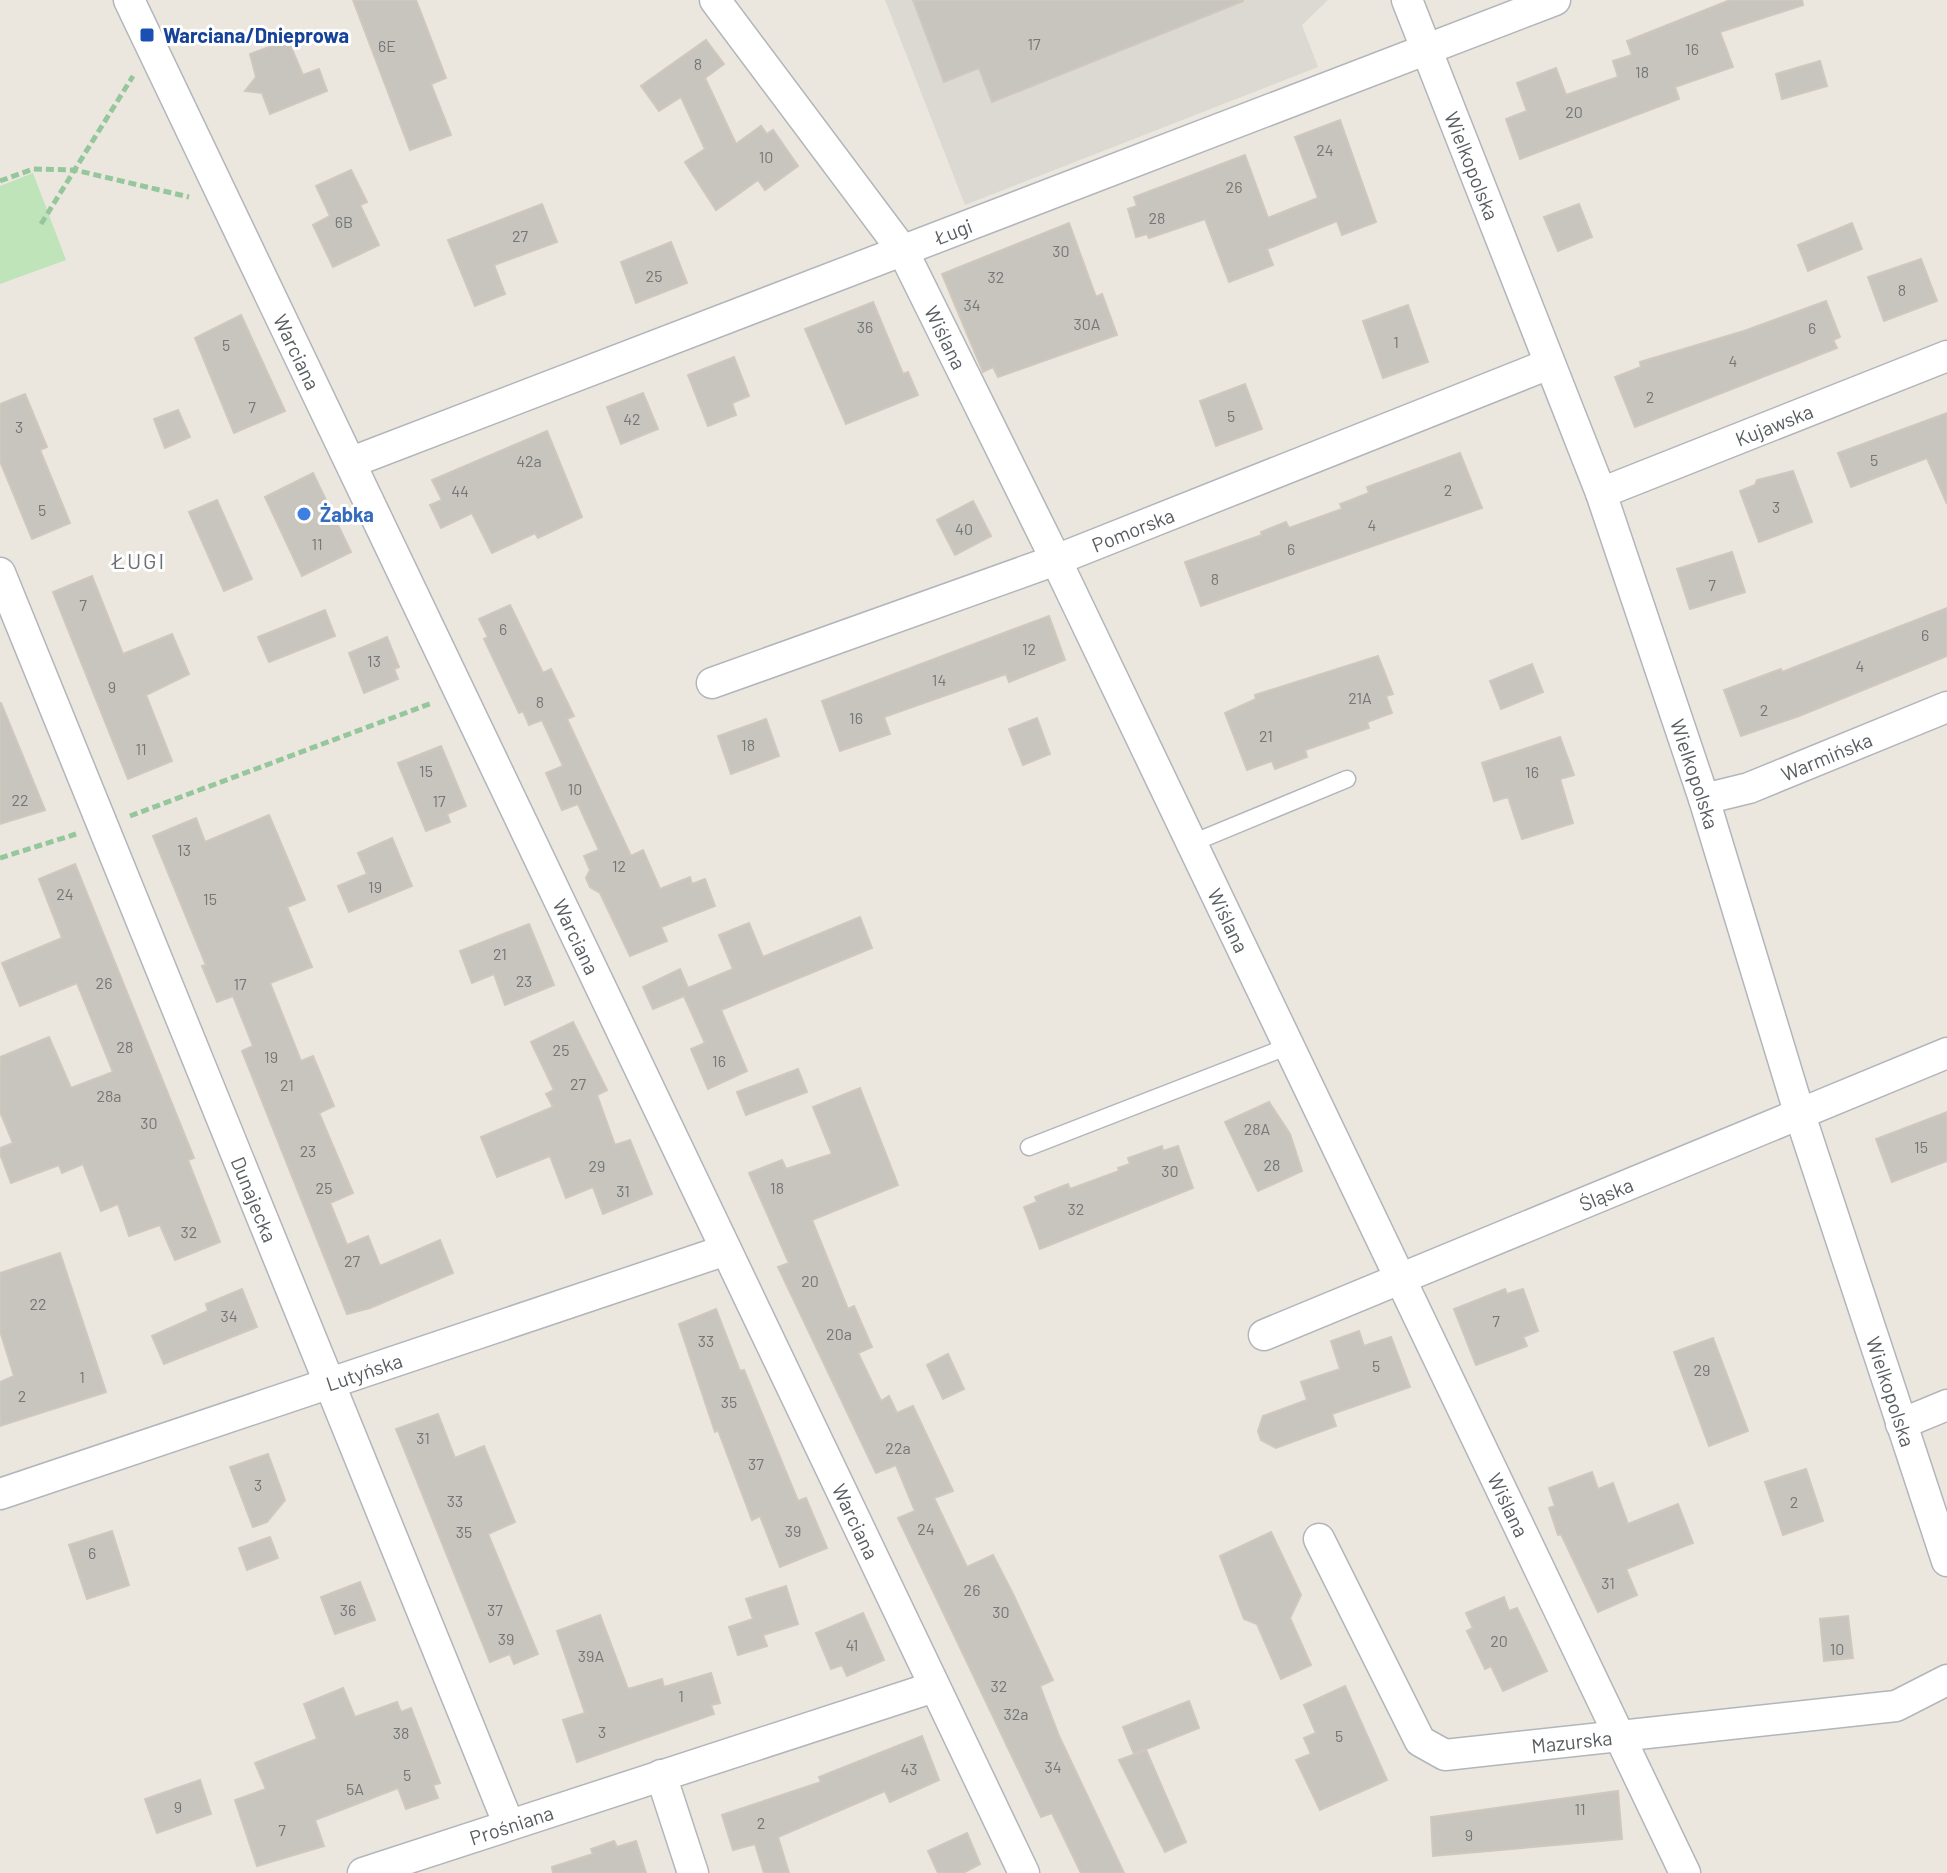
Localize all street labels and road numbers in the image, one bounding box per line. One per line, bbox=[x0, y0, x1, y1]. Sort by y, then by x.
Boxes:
street label: Wielkopolska bbox=[1440, 108, 1504, 223]
street label: Ługi bbox=[930, 213, 975, 250]
street label: Wiślana bbox=[920, 301, 972, 373]
street label: Warciana bbox=[269, 310, 325, 394]
street label: Kujawska bbox=[1732, 398, 1816, 451]
street label: Pomorska bbox=[1088, 502, 1178, 557]
street label: Wielkopolska bbox=[1666, 716, 1724, 832]
street label: Warmińska bbox=[1777, 727, 1876, 786]
street label: Wiślana bbox=[1203, 884, 1254, 956]
street label: Warciana bbox=[548, 895, 605, 978]
street label: Dunajecka bbox=[227, 1153, 283, 1245]
street label: Śląska bbox=[1575, 1172, 1637, 1216]
street label: Wielkopolska bbox=[1862, 1333, 1920, 1450]
street label: Lutyńska bbox=[323, 1348, 405, 1396]
street label: Wiślana bbox=[1483, 1469, 1534, 1541]
street label: Warciana bbox=[828, 1480, 884, 1563]
street label: Mazurska bbox=[1530, 1725, 1613, 1758]
street label: Prośniana bbox=[466, 1800, 556, 1850]

